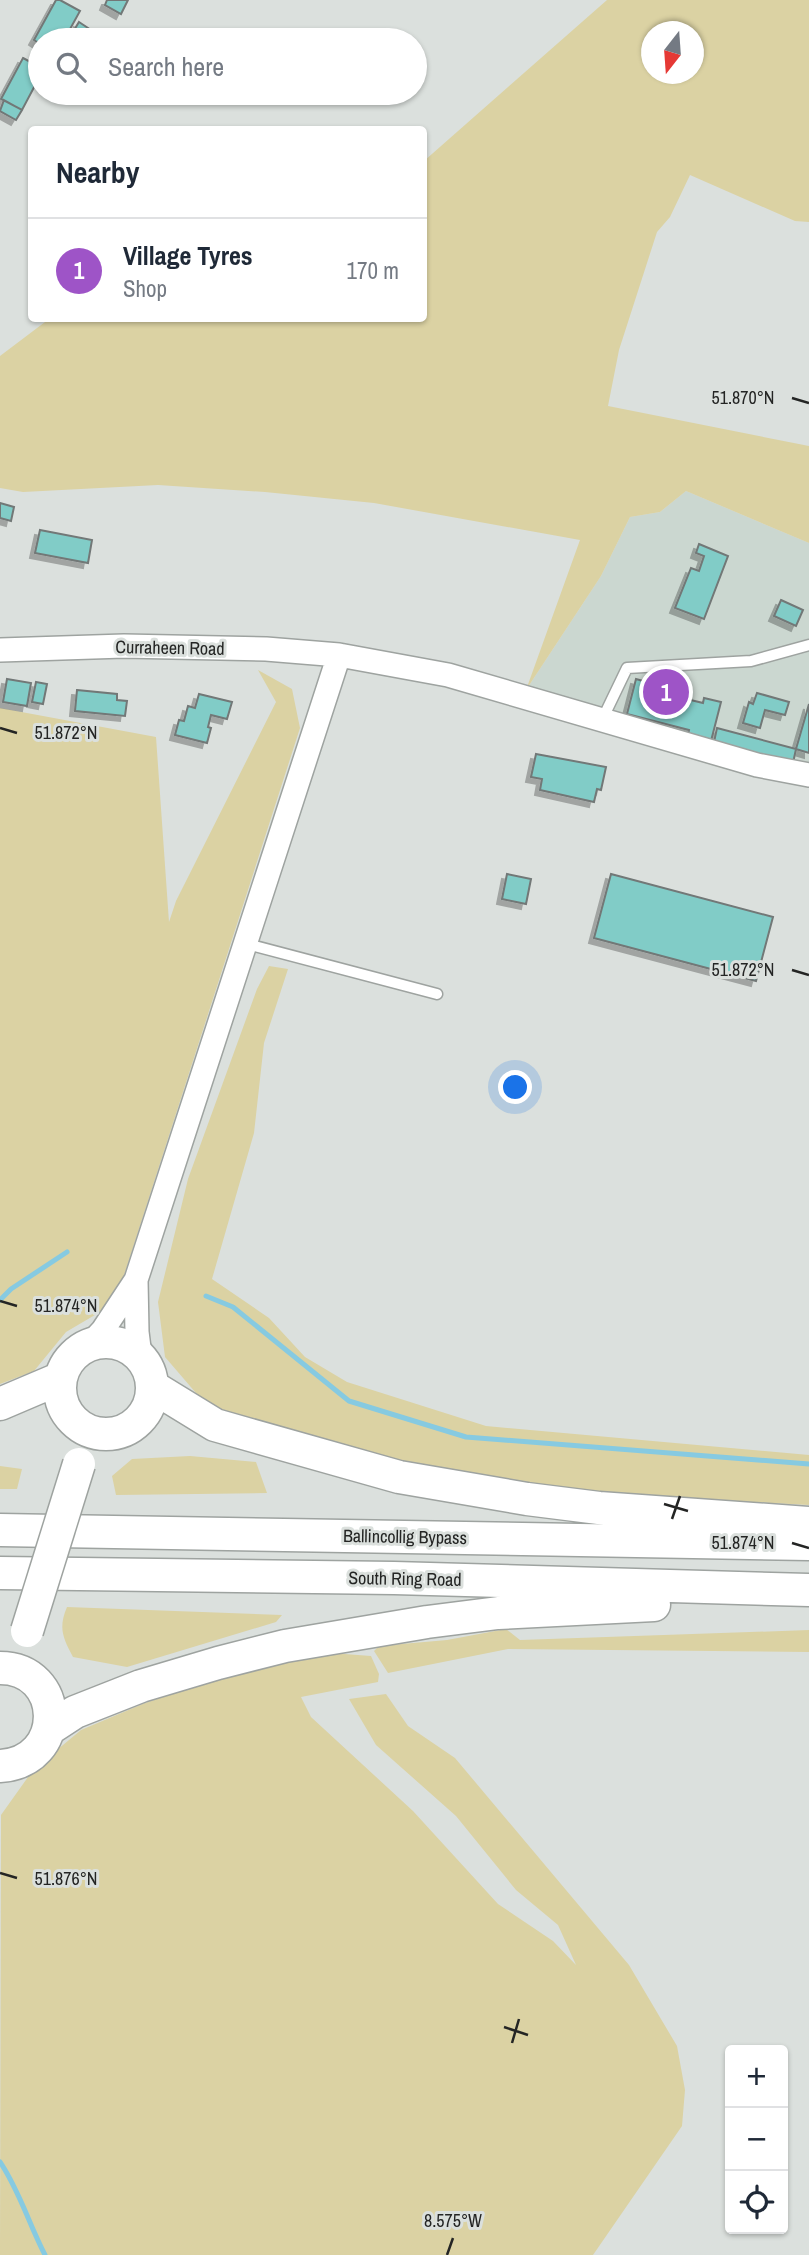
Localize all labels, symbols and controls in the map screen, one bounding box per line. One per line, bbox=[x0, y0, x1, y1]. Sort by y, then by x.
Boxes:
north arrow bbox=[641, 21, 704, 84]
search box bbox=[28, 28, 427, 105]
icon: search bbox=[52, 48, 90, 86]
text: Search here bbox=[108, 49, 224, 84]
text: Nearby bbox=[56, 152, 139, 192]
text: Village Tyres bbox=[123, 238, 253, 273]
text: 1 bbox=[74, 255, 84, 286]
text: 170 m bbox=[347, 255, 399, 286]
text: Shop bbox=[123, 273, 167, 304]
text: 51.870°N bbox=[712, 385, 775, 410]
street label: Curraheen Road bbox=[115, 634, 225, 661]
pin: 1 bbox=[643, 666, 689, 718]
text: 51.872°N bbox=[35, 720, 98, 745]
text: 51.872°N bbox=[712, 957, 775, 982]
your location bbox=[498, 1070, 532, 1104]
text: 51.874°N bbox=[35, 1293, 98, 1318]
street label: Ballincollig Bypass bbox=[343, 1523, 467, 1550]
text: 51.874°N bbox=[712, 1530, 775, 1555]
street label: South Ring Road bbox=[348, 1565, 462, 1592]
text: 51.876°N bbox=[35, 1866, 98, 1891]
map controls bbox=[725, 2045, 788, 2234]
button: + bbox=[725, 2045, 788, 2108]
button: − bbox=[725, 2108, 788, 2171]
button: locate bbox=[725, 2171, 788, 2234]
text: 8.575°W bbox=[424, 2208, 482, 2233]

